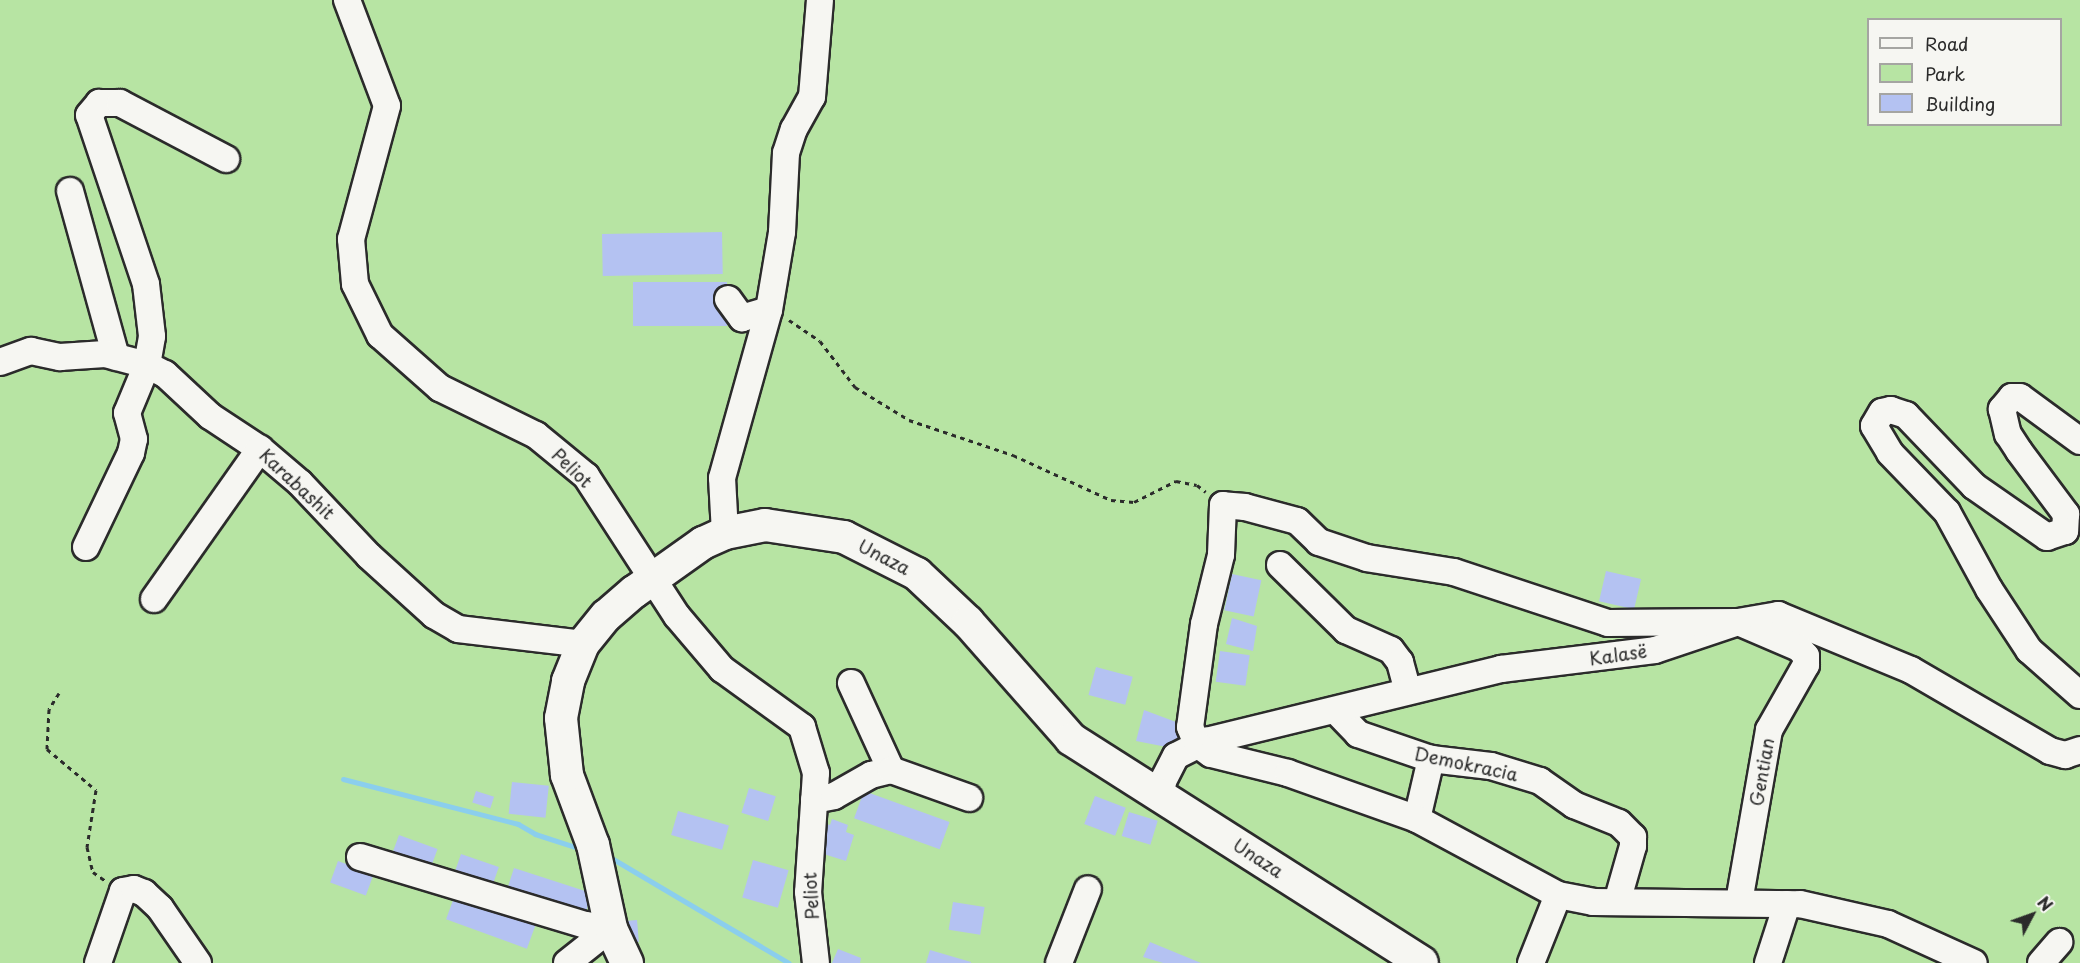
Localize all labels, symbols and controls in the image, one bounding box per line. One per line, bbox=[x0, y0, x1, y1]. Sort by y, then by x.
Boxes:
legend bbox=[1867, 18, 2062, 126]
text: Road bbox=[1925, 30, 1969, 57]
text: Park bbox=[1925, 60, 1965, 87]
text: Building bbox=[1925, 90, 1995, 117]
street label: Karabashit bbox=[255, 444, 339, 524]
street label: Peliot bbox=[547, 444, 597, 492]
street label: Unaza bbox=[854, 535, 914, 579]
street label: Kalasë bbox=[1588, 640, 1648, 670]
street label: Gentian bbox=[1745, 736, 1779, 808]
street label: Demokracia bbox=[1412, 742, 1520, 786]
street label: Unaza bbox=[1229, 834, 1287, 882]
street label: Peliot bbox=[799, 872, 823, 920]
north arrow bbox=[2002, 885, 2062, 945]
text: N bbox=[2032, 891, 2059, 916]

